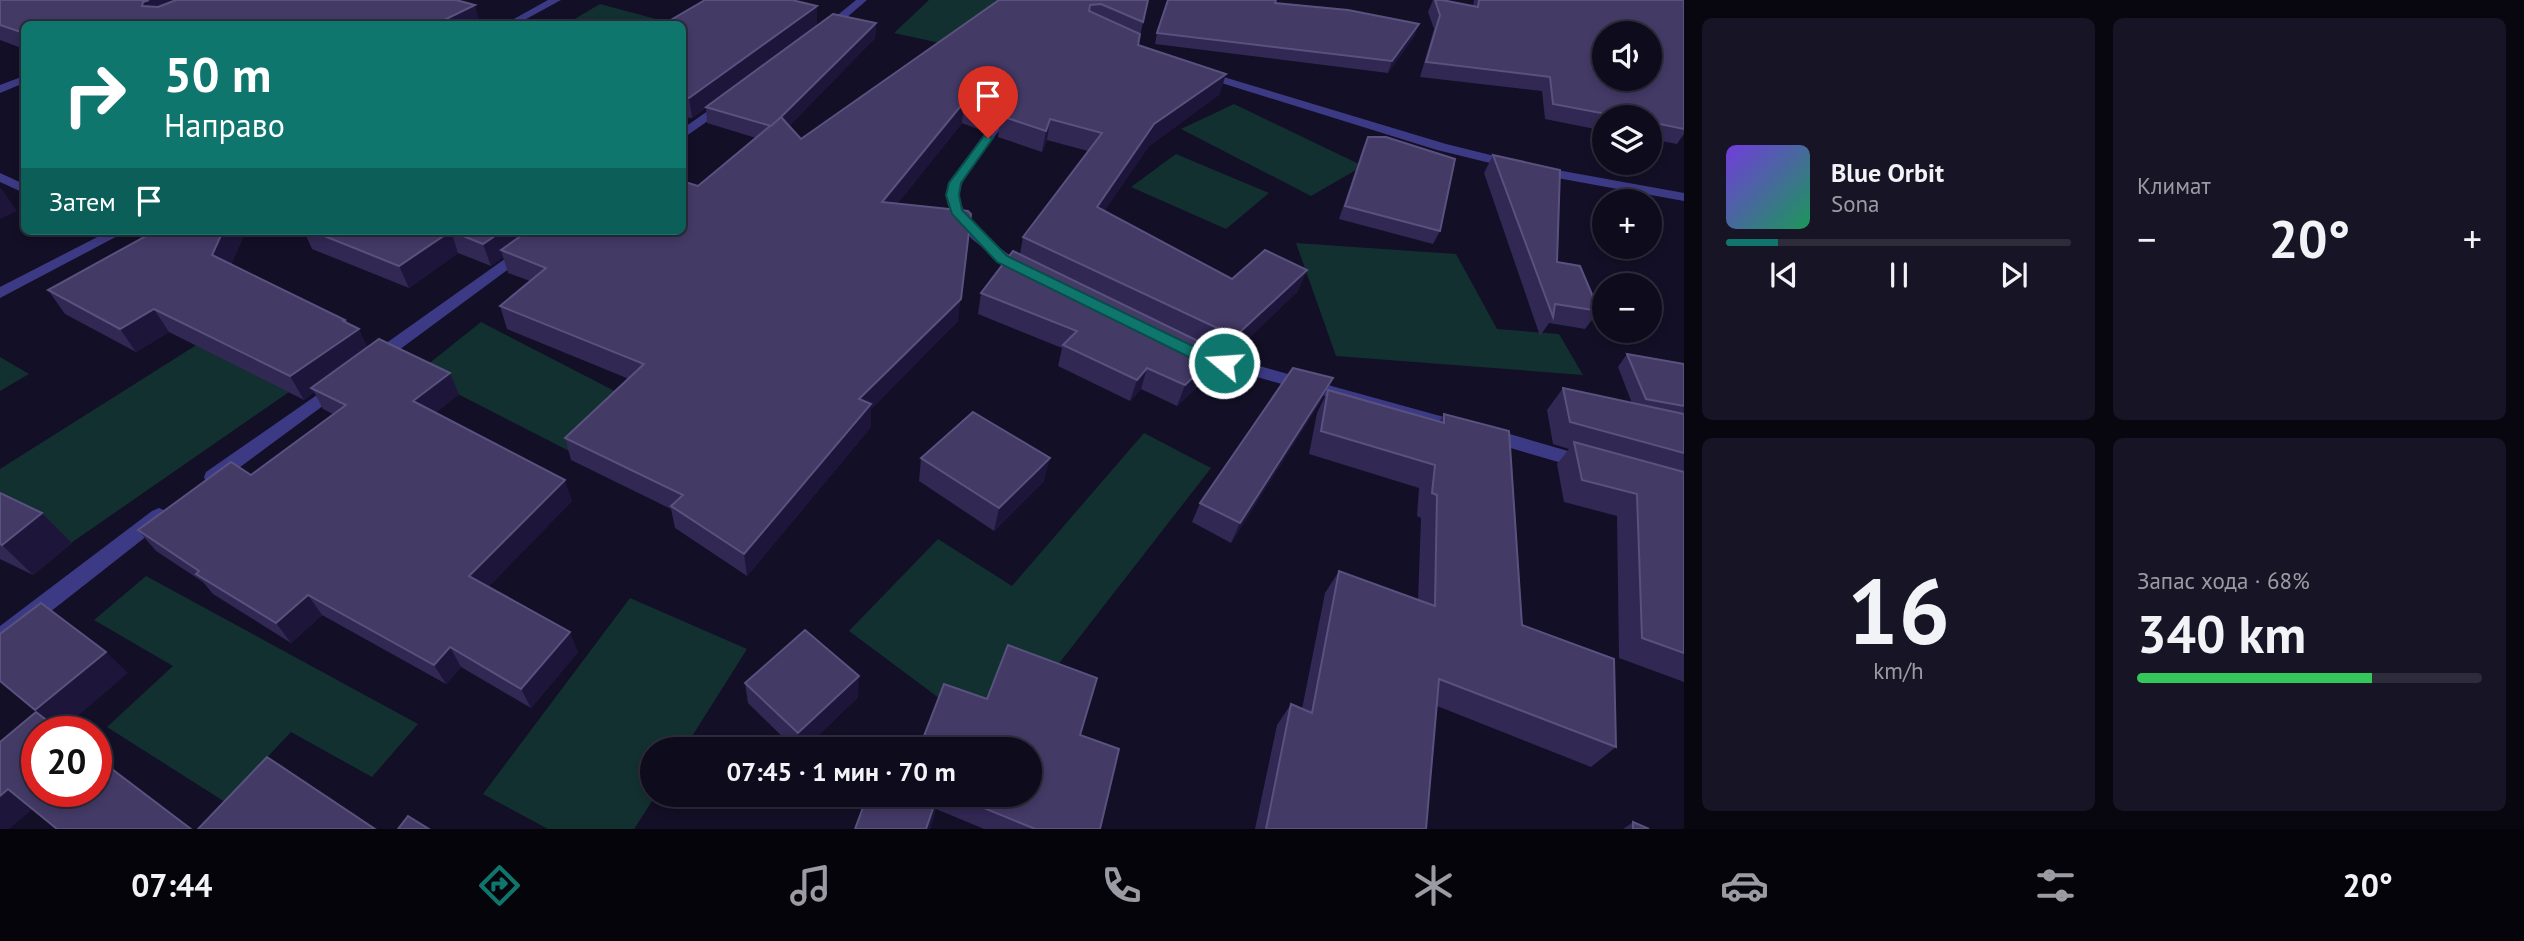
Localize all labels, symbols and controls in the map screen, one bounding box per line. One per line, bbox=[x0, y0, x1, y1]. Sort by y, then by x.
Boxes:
map controls bbox=[1592, 21, 1662, 343]
button: sound bbox=[1592, 21, 1662, 91]
text: 50 m bbox=[164, 42, 271, 106]
icon: right bbox=[49, 49, 140, 140]
pin bbox=[958, 66, 1018, 138]
icon: arrive bbox=[969, 77, 1007, 115]
text: Направо bbox=[164, 104, 285, 146]
button: layers bbox=[1592, 105, 1662, 175]
text: Blue Orbit bbox=[1831, 156, 1944, 189]
text: Климат bbox=[2137, 171, 2211, 200]
icon: arrive bbox=[130, 182, 168, 220]
text: Затем bbox=[49, 185, 116, 218]
button: + bbox=[1592, 189, 1662, 259]
text: Sona bbox=[1831, 189, 1880, 218]
text: 20° bbox=[2269, 205, 2350, 272]
text: − bbox=[2137, 214, 2156, 263]
text: + bbox=[2463, 214, 2482, 263]
icon: previous bbox=[1765, 256, 1803, 294]
icon: pause bbox=[1880, 256, 1918, 294]
icon: next bbox=[1995, 256, 2033, 294]
button: − bbox=[1592, 273, 1662, 343]
position arrow bbox=[1187, 326, 1261, 400]
text: 16 bbox=[1847, 551, 1950, 669]
text: Запас хода · 68% bbox=[2137, 566, 2310, 595]
text: 340 km bbox=[2137, 600, 2306, 667]
text: km/h bbox=[1873, 656, 1924, 685]
speed limit sign: 20 bbox=[21, 716, 112, 807]
text: 07:45 · 1 мин · 70 m bbox=[726, 755, 956, 788]
icon: directions bbox=[475, 861, 524, 910]
icon: music bbox=[786, 861, 835, 910]
icon: phone bbox=[1097, 861, 1146, 910]
icon: climate bbox=[1409, 861, 1458, 910]
icon: car bbox=[1720, 861, 1769, 910]
icon: filters bbox=[2031, 861, 2080, 910]
text: 07:44 bbox=[131, 864, 212, 906]
text: 20° bbox=[2343, 864, 2393, 906]

